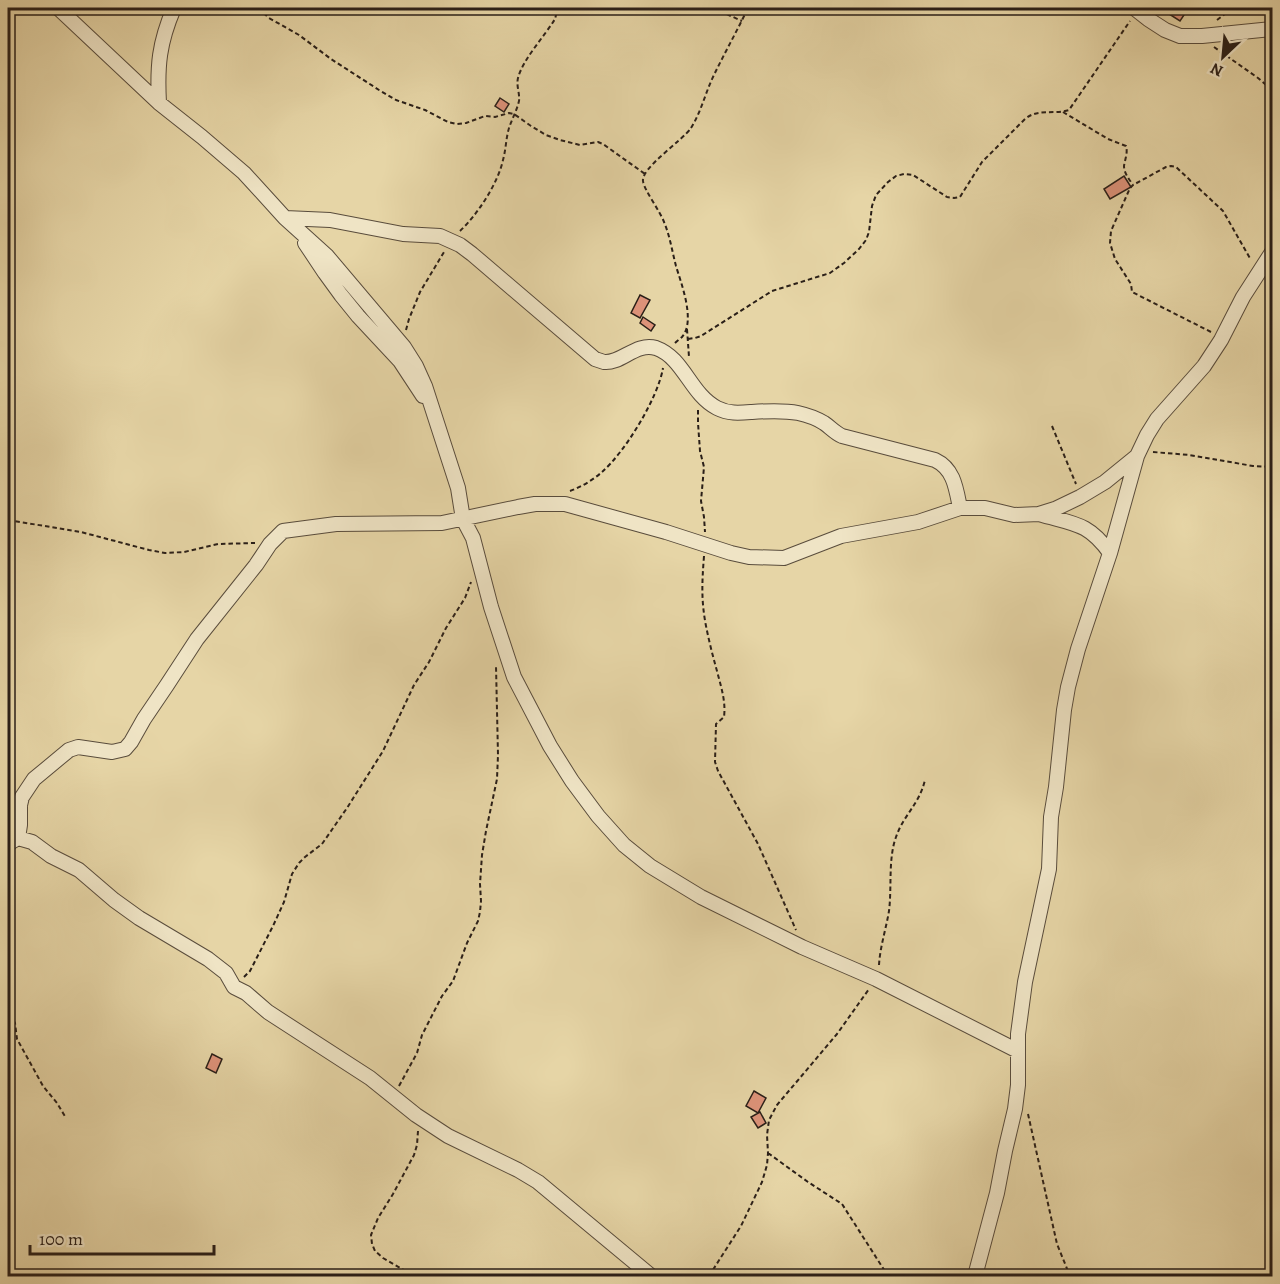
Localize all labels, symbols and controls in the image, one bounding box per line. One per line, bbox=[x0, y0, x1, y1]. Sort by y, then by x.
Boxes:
north arrow bbox=[1193, 27, 1253, 87]
text: N bbox=[1206, 57, 1227, 82]
scale bar bbox=[30, 1218, 214, 1256]
text: 100 m bbox=[39, 1227, 83, 1251]

